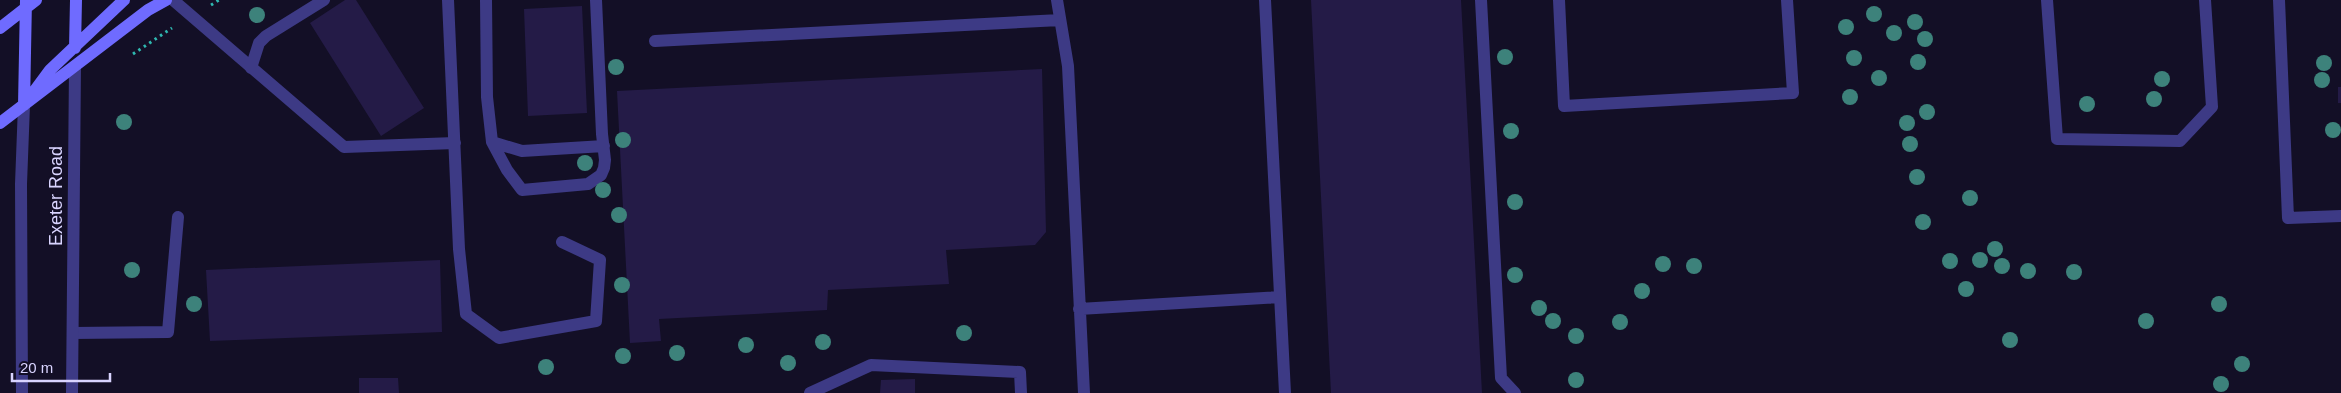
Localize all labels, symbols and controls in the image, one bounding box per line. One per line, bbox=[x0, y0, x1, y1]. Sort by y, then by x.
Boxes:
street label: Exeter Road bbox=[46, 146, 66, 246]
scale bar bbox=[12, 350, 110, 382]
text: 20 m bbox=[20, 359, 53, 376]

